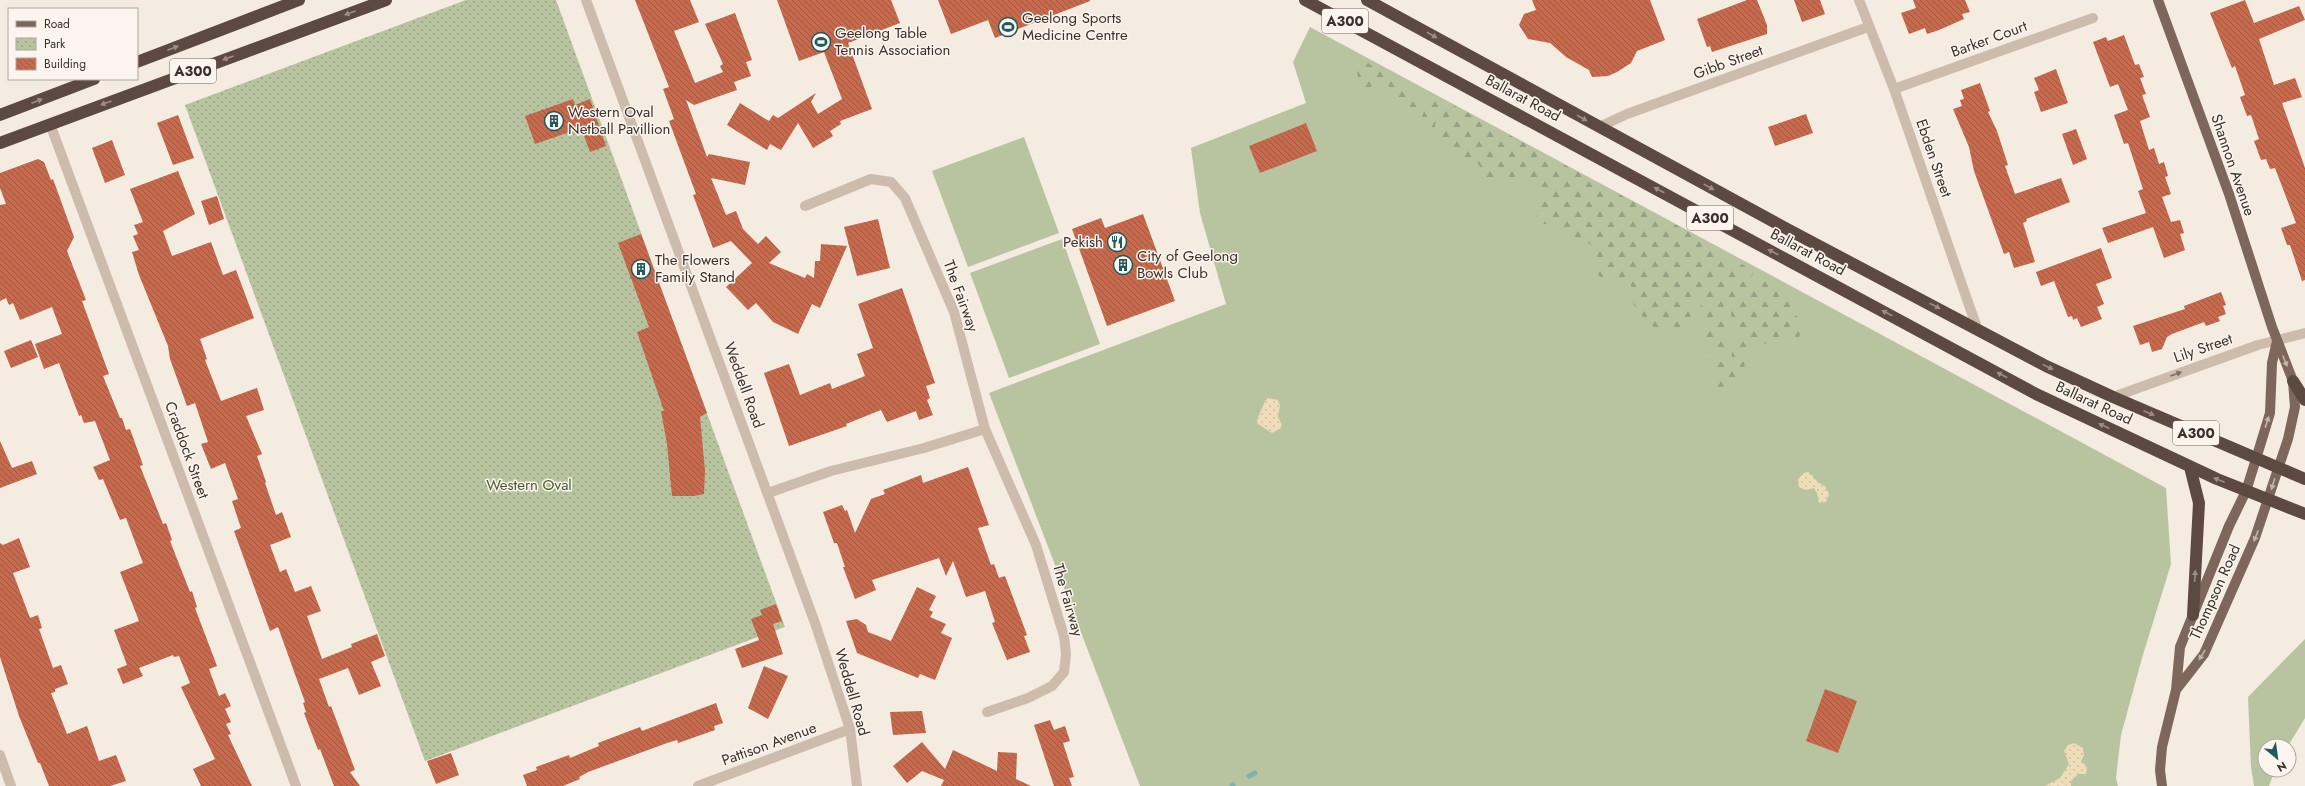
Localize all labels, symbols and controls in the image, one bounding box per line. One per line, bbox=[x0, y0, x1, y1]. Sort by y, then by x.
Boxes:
place label: Geelong Sports Medicine Centre bbox=[1022, 7, 1128, 46]
legend bbox=[8, 8, 138, 80]
road number: A300 bbox=[1322, 9, 1368, 33]
one-way arrow bbox=[343, 11, 355, 17]
text: Road bbox=[44, 15, 70, 33]
street label: Barker Court bbox=[1948, 15, 2031, 63]
sports icon: Geelong Sports Medicine Centre bbox=[997, 16, 1019, 38]
place label: Geelong Table Tennis Association bbox=[835, 22, 950, 61]
sports icon: Geelong Table Tennis Association bbox=[810, 31, 832, 53]
one-way arrow bbox=[1426, 31, 1437, 38]
text: Park bbox=[44, 35, 66, 53]
street label: Gibb Street bbox=[1690, 39, 1766, 85]
one-way arrow bbox=[168, 45, 180, 51]
text: Building bbox=[44, 55, 86, 73]
one-way arrow bbox=[221, 56, 233, 62]
road number: A300 bbox=[170, 59, 216, 83]
street label: Ballarat Road bbox=[1481, 69, 1565, 127]
one-way arrow bbox=[31, 98, 43, 104]
one-way arrow bbox=[99, 101, 111, 107]
place label: Western Oval Netball Pavillion bbox=[568, 101, 670, 140]
building icon: Western Oval Netball Pavillion bbox=[543, 110, 565, 132]
street label: Shannon Avenue bbox=[2205, 111, 2261, 219]
one-way arrow bbox=[1577, 114, 1588, 121]
street label: Ebden Street bbox=[1910, 116, 1958, 200]
one-way arrow bbox=[1703, 183, 1715, 190]
one-way arrow bbox=[1653, 186, 1665, 193]
road number: A300 bbox=[1687, 206, 1733, 230]
street label: Ballarat Road bbox=[1766, 223, 1850, 281]
place label: Pekish bbox=[1063, 231, 1103, 253]
restaurant icon: Pekish bbox=[1106, 231, 1128, 253]
place label: City of Geelong Bowls Club bbox=[1137, 245, 1238, 284]
one-way arrow bbox=[1767, 248, 1779, 255]
place label: The Flowers Family Stand bbox=[655, 249, 735, 288]
building icon: City of Geelong Bowls Club bbox=[1112, 254, 1134, 276]
street label: The Fairway bbox=[938, 257, 984, 335]
building icon: The Flowers Family Stand bbox=[630, 258, 652, 280]
one-way arrow bbox=[1929, 303, 1941, 310]
one-way arrow bbox=[1882, 310, 1893, 317]
street label: Lily Street bbox=[2171, 328, 2236, 368]
street label: Weddell Road bbox=[718, 339, 770, 431]
one-way arrow bbox=[2283, 355, 2289, 367]
one-way arrow bbox=[2043, 363, 2054, 370]
one-way arrow bbox=[2170, 370, 2182, 376]
one-way arrow bbox=[1996, 372, 2008, 379]
street label: Ballarat Road bbox=[2052, 376, 2136, 430]
street label: Craddock Street bbox=[159, 398, 215, 502]
one-way arrow bbox=[2143, 410, 2154, 416]
one-way arrow bbox=[2264, 416, 2270, 428]
road number: A300 bbox=[2173, 421, 2219, 445]
one-way arrow bbox=[2098, 423, 2110, 429]
park label: Western Oval bbox=[486, 474, 572, 496]
one-way arrow bbox=[2214, 477, 2225, 483]
one-way arrow bbox=[2270, 478, 2276, 490]
one-way arrow bbox=[2252, 531, 2258, 543]
street label: Thompson Road bbox=[2184, 541, 2246, 643]
street label: The Fairway bbox=[1047, 561, 1089, 639]
one-way arrow bbox=[2191, 570, 2198, 582]
street label: Weddell Road bbox=[829, 646, 875, 738]
one-way arrow bbox=[2199, 649, 2206, 660]
street label: Pattison Avenue bbox=[719, 717, 820, 771]
north arrow bbox=[2257, 738, 2297, 778]
text: N bbox=[2274, 758, 2290, 776]

